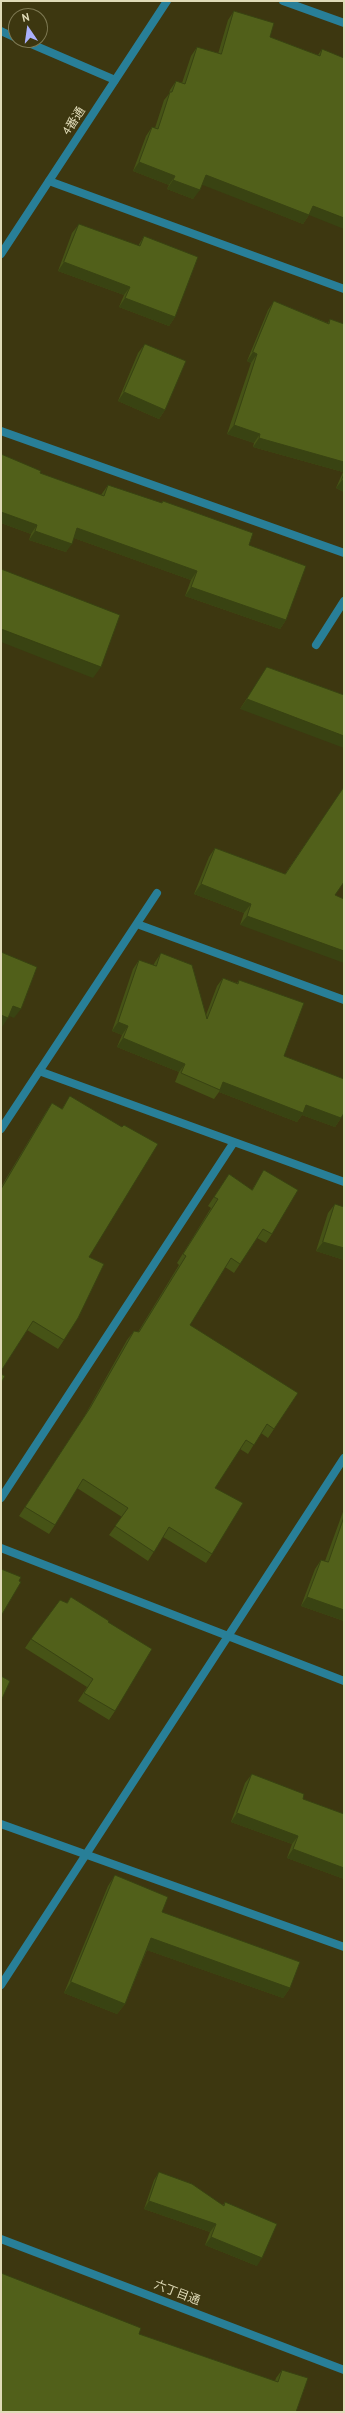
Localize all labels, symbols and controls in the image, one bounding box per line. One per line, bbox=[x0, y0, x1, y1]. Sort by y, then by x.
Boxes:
north arrow bbox=[8, 8, 48, 48]
text: N bbox=[20, 10, 31, 25]
street label: 4番通 bbox=[60, 104, 88, 138]
street label: 六丁目通 bbox=[152, 2278, 202, 2308]

